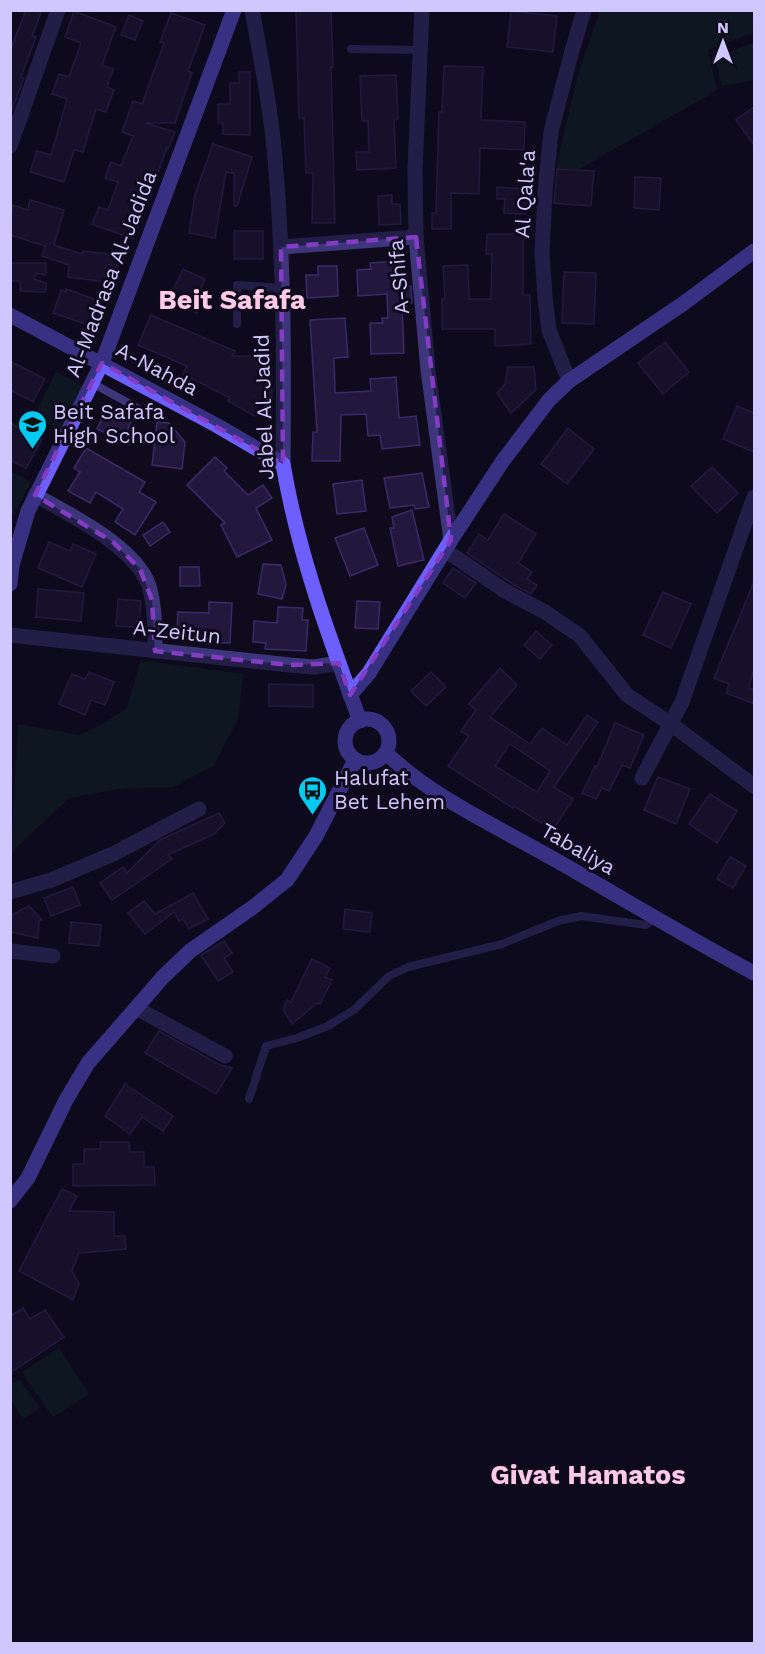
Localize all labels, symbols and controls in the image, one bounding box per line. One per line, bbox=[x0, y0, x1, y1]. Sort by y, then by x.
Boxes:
north arrow bbox=[693, 12, 753, 72]
text: N bbox=[717, 18, 729, 37]
street label: Al Qala'a bbox=[509, 149, 540, 239]
street label: Al-Madrasa Al-Jadida bbox=[60, 167, 162, 381]
street label: A-Shifa bbox=[383, 238, 414, 316]
district label: Beit Safafa bbox=[158, 284, 306, 316]
street label: Jabel Al-Jadid bbox=[248, 334, 279, 480]
street label: A-Nahda bbox=[112, 337, 203, 401]
place label: Beit Safafa High School bbox=[53, 399, 176, 448]
school or university icon: Beit Safafa High School bbox=[16, 408, 48, 450]
street label: A-Zeitun bbox=[132, 614, 222, 649]
place label: Halufat Bet Lehem bbox=[334, 765, 445, 814]
bus stop icon: Halufat Bet Lehem bbox=[297, 774, 329, 816]
street label: Tabaliya bbox=[537, 817, 620, 880]
district label: Givat Hamatos bbox=[490, 1459, 686, 1491]

